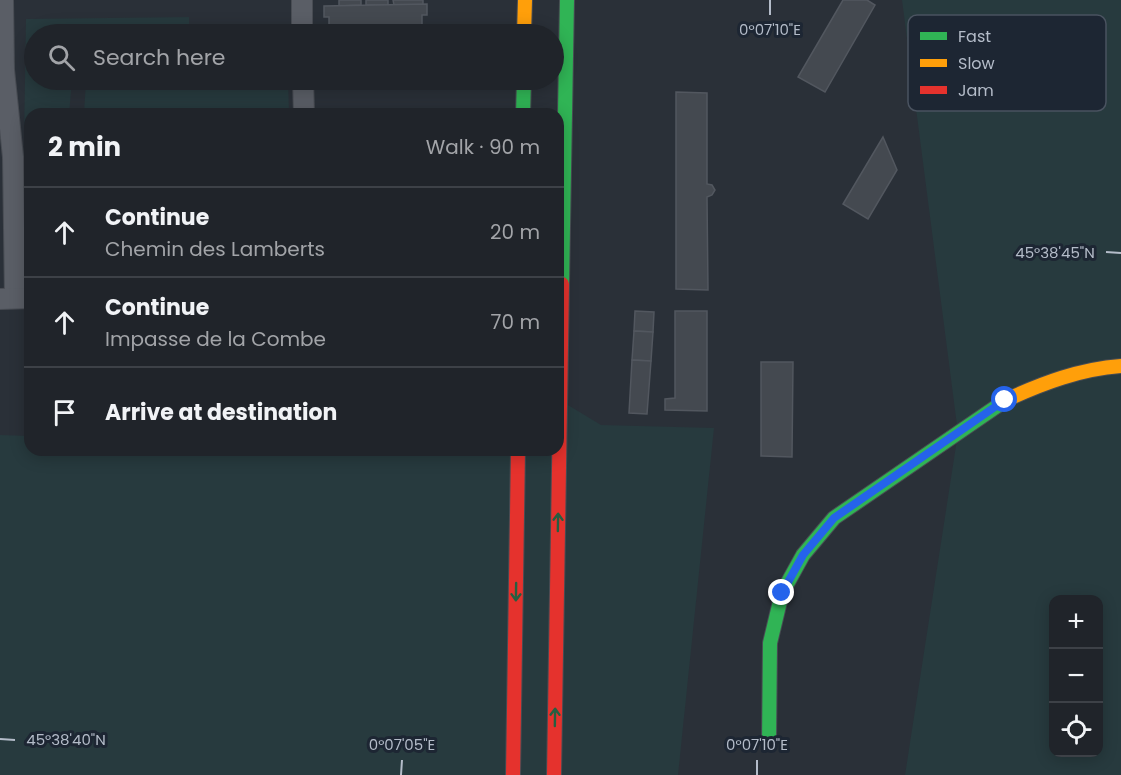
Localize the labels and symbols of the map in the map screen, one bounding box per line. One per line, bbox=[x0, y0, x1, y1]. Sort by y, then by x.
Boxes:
legend bbox=[908, 15, 1106, 111]
text: 0°07'10"E bbox=[739, 19, 801, 40]
text: Fast bbox=[958, 25, 991, 48]
text: Slow bbox=[958, 52, 995, 75]
text: Jam bbox=[958, 79, 994, 102]
text: 45°38'45"N bbox=[1015, 242, 1095, 263]
route start bbox=[991, 386, 1017, 412]
one-way arrow bbox=[553, 512, 564, 532]
route end bbox=[768, 579, 794, 605]
one-way arrow bbox=[510, 582, 522, 602]
one-way arrow bbox=[549, 707, 561, 727]
text: 45°38'40"N bbox=[26, 729, 106, 750]
text: 0°07'05"E bbox=[369, 734, 435, 755]
text: 0°07'10"E bbox=[726, 734, 788, 755]

